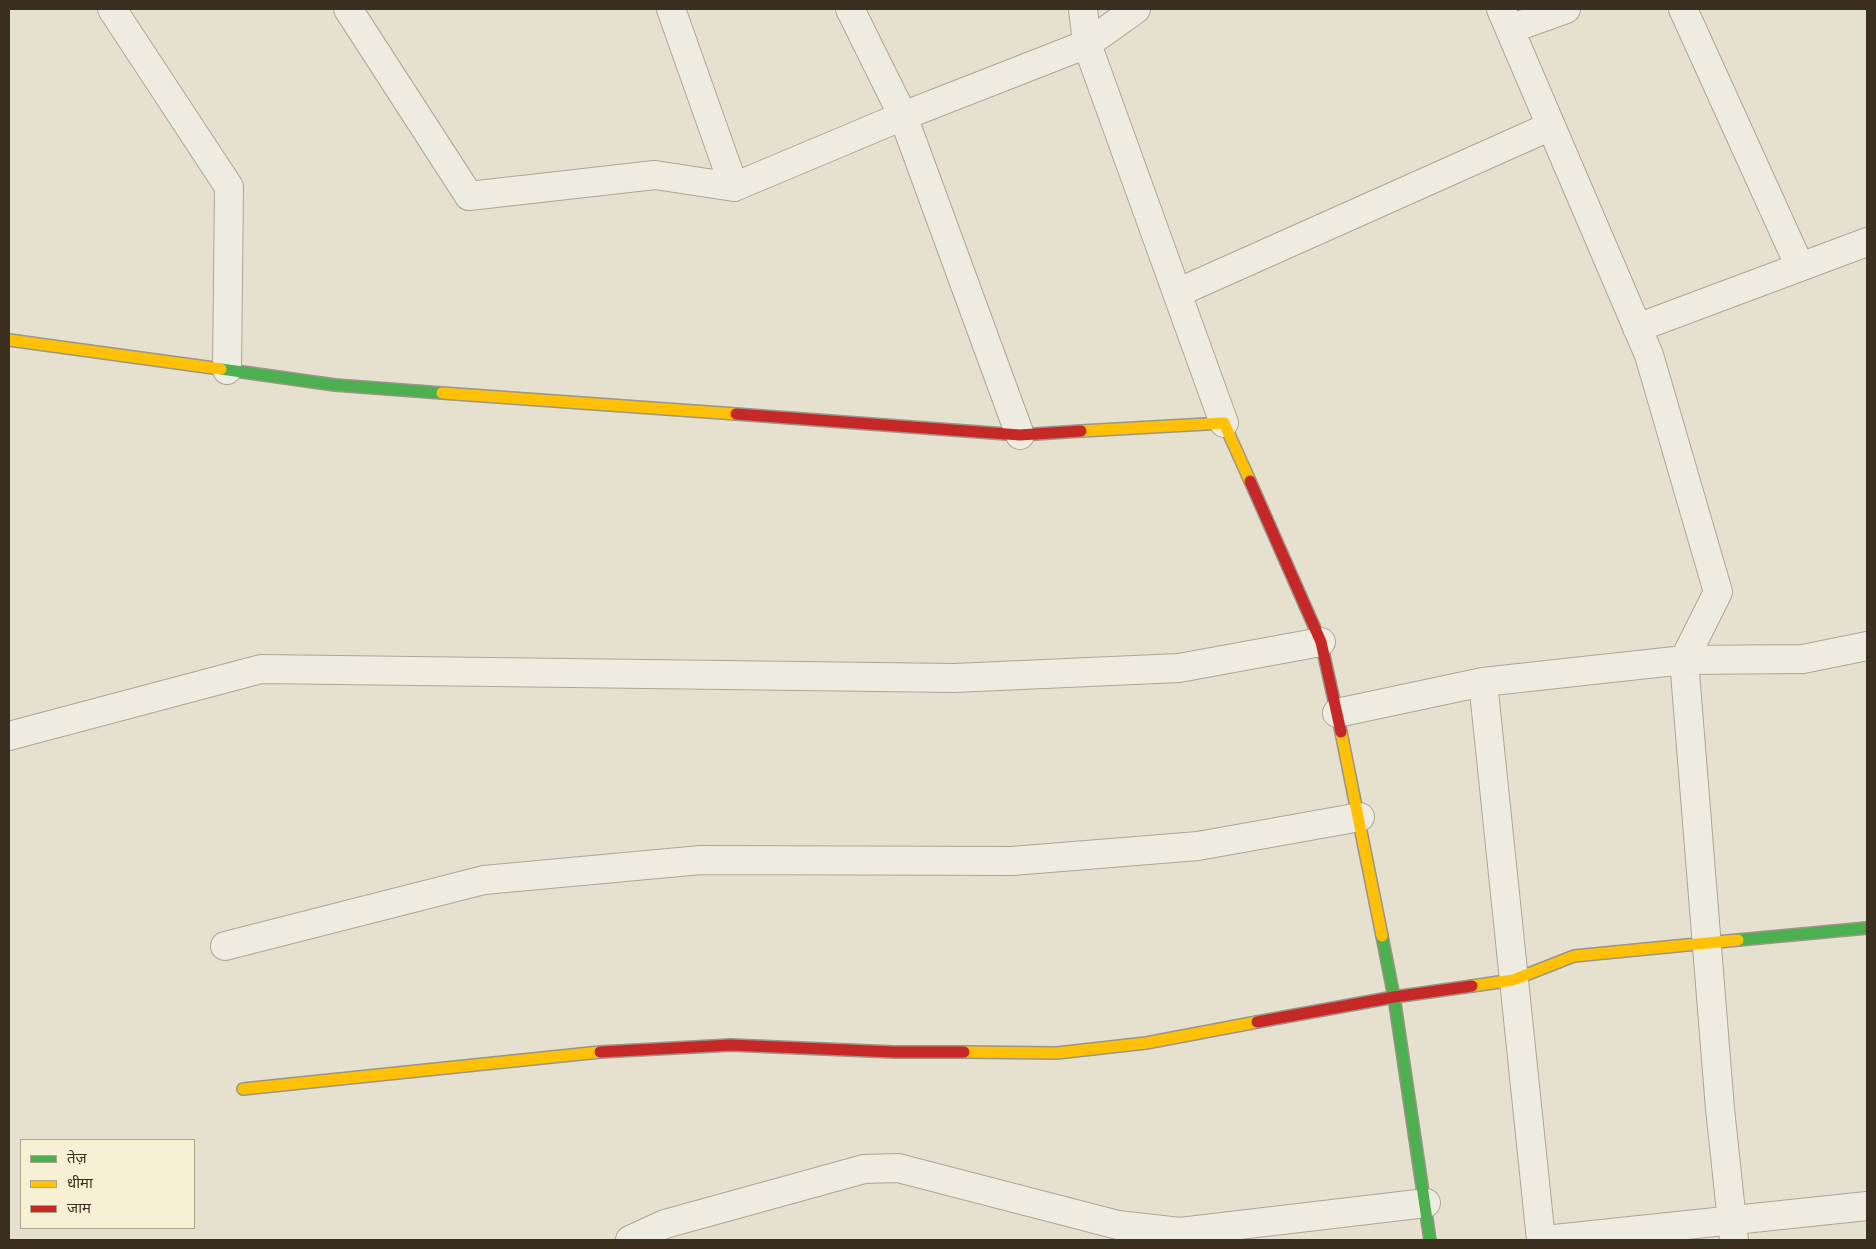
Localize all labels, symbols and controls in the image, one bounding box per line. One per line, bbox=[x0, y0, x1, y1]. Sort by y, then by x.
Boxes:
legend bbox=[20, 1139, 195, 1229]
text: तेज़ bbox=[67, 1149, 87, 1167]
text: धीमा bbox=[67, 1174, 93, 1192]
text: जाम bbox=[67, 1199, 91, 1217]

